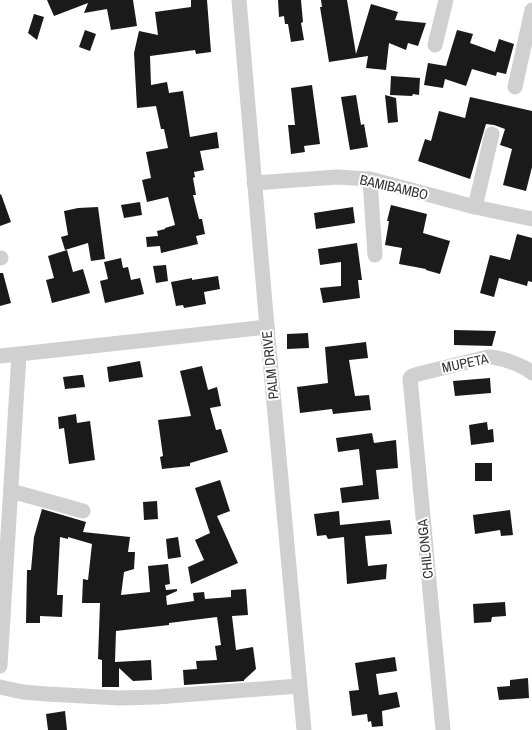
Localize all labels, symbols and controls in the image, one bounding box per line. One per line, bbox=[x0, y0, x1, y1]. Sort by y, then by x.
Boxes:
street label: BAMIBAMBO bbox=[358, 170, 430, 204]
street label: PALM DRIVE bbox=[257, 330, 283, 400]
street label: MUPETA bbox=[440, 349, 490, 377]
street label: CHILONGA bbox=[413, 518, 437, 580]

